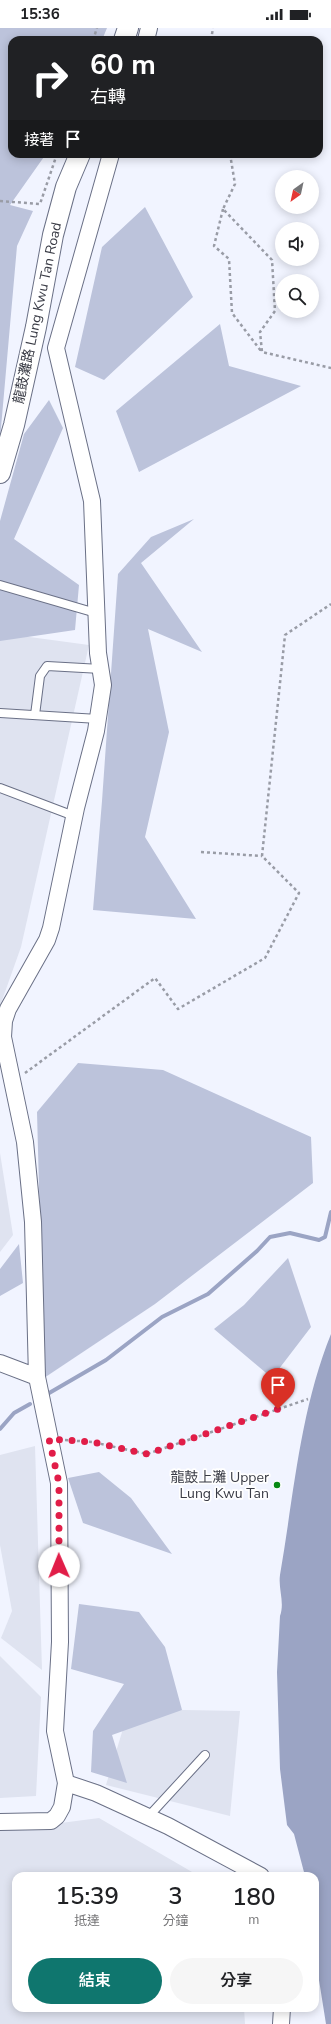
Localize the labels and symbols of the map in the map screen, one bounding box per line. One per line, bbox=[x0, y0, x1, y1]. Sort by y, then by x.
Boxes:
north arrow bbox=[275, 170, 319, 214]
street label: 龍鼓灘路 Lung Kwu Tan Road bbox=[9, 221, 66, 406]
pin bbox=[261, 1368, 295, 1409]
place label: 龍鼓上灘 Upper Lung Kwu Tan bbox=[170, 1468, 269, 1503]
marker: 龍鼓上灘 Upper Lung Kwu Tan bbox=[272, 1480, 282, 1490]
position arrow bbox=[38, 1545, 80, 1587]

